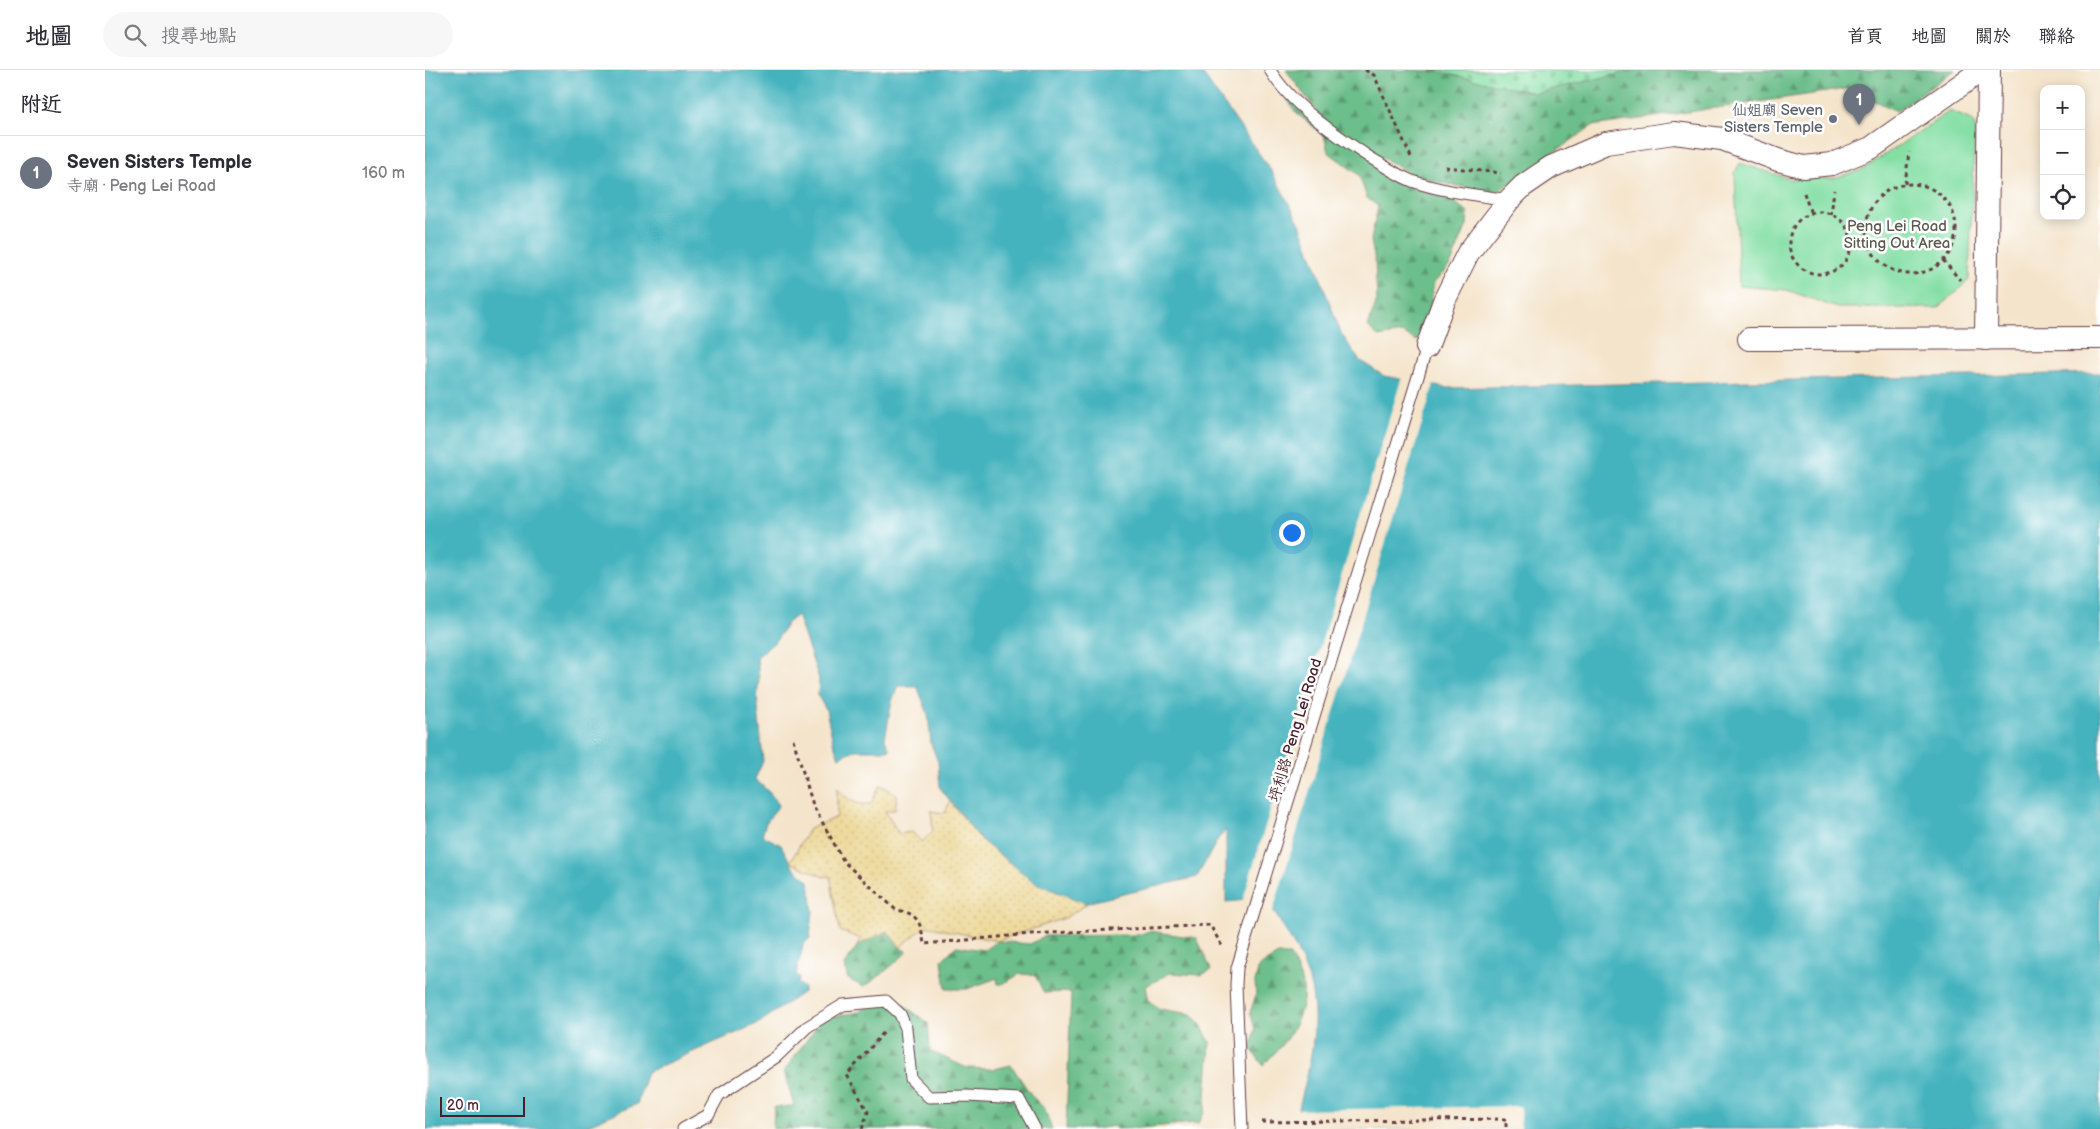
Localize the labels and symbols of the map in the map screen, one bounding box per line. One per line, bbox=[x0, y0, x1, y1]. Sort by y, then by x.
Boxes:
pin: 1 bbox=[1843, 84, 1875, 125]
place label: 仙姐廟 Seven Sisters Temple bbox=[1724, 101, 1823, 137]
marker: 仙姐廟 Seven Sisters Temple bbox=[1827, 113, 1839, 125]
park label: Peng Lei Road Sitting Out Area bbox=[1844, 217, 1950, 253]
your location bbox=[1279, 520, 1305, 546]
street label: 坪利路 Peng Lei Road bbox=[1265, 656, 1326, 804]
scale bar bbox=[440, 1094, 525, 1117]

